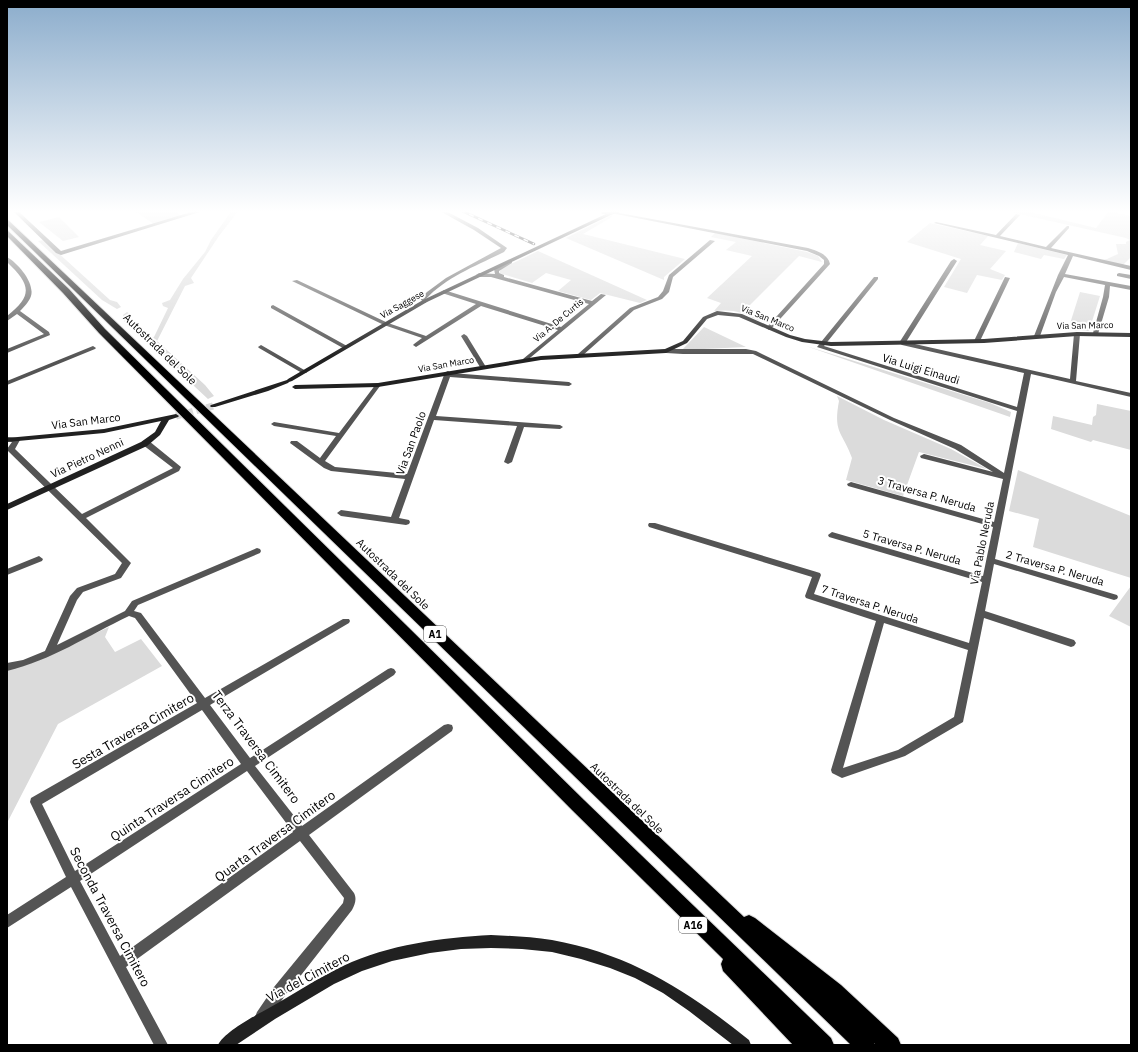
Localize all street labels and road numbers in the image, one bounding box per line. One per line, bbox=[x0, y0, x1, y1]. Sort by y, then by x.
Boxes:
street label: Via Saggese bbox=[378, 287, 426, 321]
street label: Via A. De Curtis bbox=[531, 296, 585, 344]
street label: Via San Marco bbox=[740, 302, 796, 334]
street label: Autostrada del Sole bbox=[120, 310, 200, 388]
street label: Via San Marco bbox=[1056, 319, 1114, 331]
street label: Via Luigi Einaudi bbox=[881, 351, 961, 387]
street label: Via San Marco bbox=[417, 354, 475, 374]
street label: Via San Paolo bbox=[393, 409, 429, 477]
street label: Via San Marco bbox=[51, 410, 121, 432]
street label: Via Pietro Nenni bbox=[48, 435, 126, 481]
street label: 3 Traversa P. Neruda bbox=[876, 473, 978, 515]
street label: Via Pablo Neruda bbox=[967, 500, 997, 586]
street label: 5 Traversa P. Neruda bbox=[861, 526, 963, 568]
street label: Autostrada del Sole bbox=[353, 535, 433, 613]
street label: 2 Traversa P. Neruda bbox=[1004, 547, 1106, 589]
street label: 7 Traversa P. Neruda bbox=[820, 582, 921, 626]
road number: A1 bbox=[424, 626, 446, 642]
street label: Terza Traversa Cimitero bbox=[208, 687, 304, 807]
street label: Sesta Traversa Cimitero bbox=[69, 689, 197, 773]
street label: Quinta Traversa Cimitero bbox=[107, 753, 237, 845]
street label: Autostrada del Sole bbox=[587, 759, 667, 837]
street label: Quarta Traversa Cimitero bbox=[211, 786, 339, 886]
street label: Seconda Traversa Cimitero bbox=[66, 844, 154, 990]
road number: A16 bbox=[679, 917, 707, 933]
street label: Via del Cimitero bbox=[263, 948, 353, 1006]

